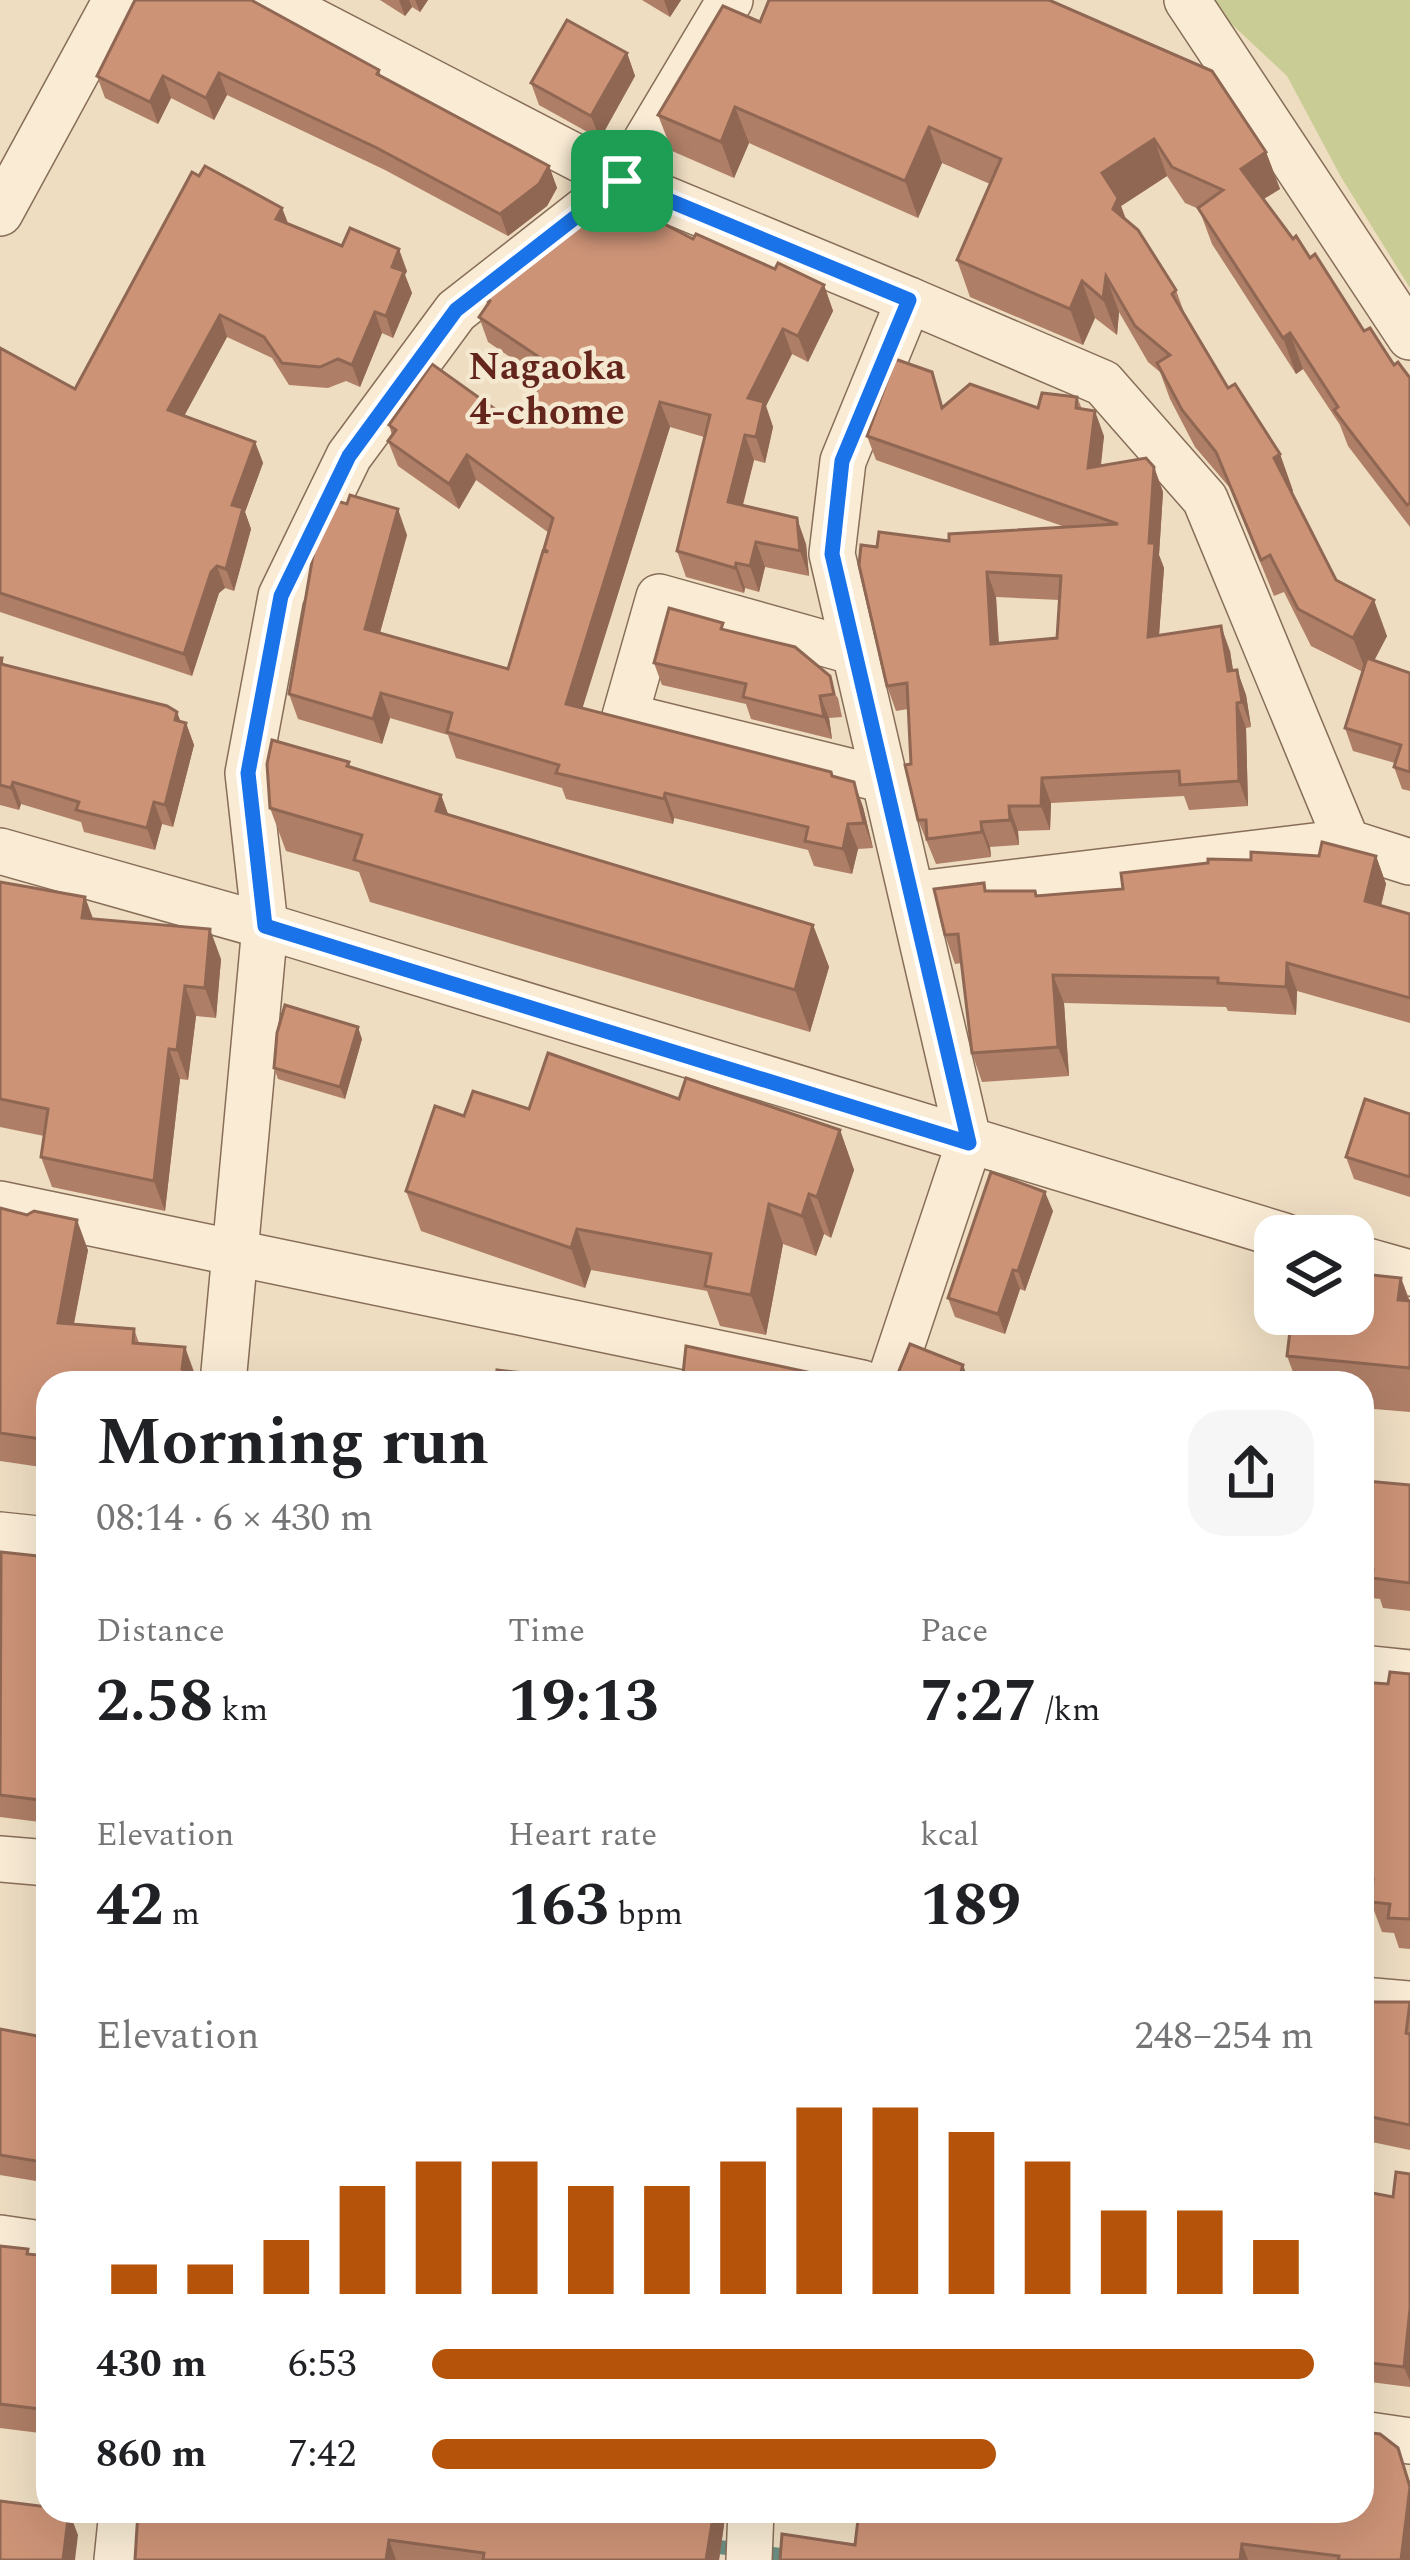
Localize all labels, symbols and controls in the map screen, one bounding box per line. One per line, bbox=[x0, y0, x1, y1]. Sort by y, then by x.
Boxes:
pin bbox=[571, 130, 673, 232]
icon: arrive bbox=[589, 148, 655, 214]
district label: Nagaoka 4-chome bbox=[468, 338, 626, 442]
map controls bbox=[1254, 1215, 1374, 1335]
button: layers bbox=[1254, 1215, 1374, 1335]
text: Morning run bbox=[96, 1393, 489, 1494]
button: share bbox=[1188, 1410, 1314, 1536]
text: 08:14 · 6 × 430 m bbox=[96, 1489, 373, 1548]
text: Distance bbox=[96, 1606, 225, 1656]
text: Time bbox=[508, 1606, 585, 1656]
text: Pace bbox=[920, 1606, 988, 1656]
text: 2.58 bbox=[96, 1656, 213, 1748]
text: 19:13 bbox=[508, 1656, 659, 1748]
text: 7:27 bbox=[920, 1656, 1037, 1748]
text: km bbox=[213, 1685, 268, 1735]
text: /km bbox=[1037, 1685, 1100, 1735]
text: Elevation bbox=[96, 1810, 234, 1860]
text: Heart rate bbox=[508, 1810, 657, 1860]
text: kcal bbox=[920, 1810, 979, 1860]
text: 42 bbox=[96, 1860, 163, 1952]
text: 163 bbox=[508, 1860, 609, 1952]
text: 189 bbox=[920, 1860, 1021, 1952]
text: m bbox=[163, 1889, 200, 1939]
text: bpm bbox=[609, 1889, 683, 1939]
text: Elevation bbox=[96, 2007, 259, 2066]
text: 248–254 m bbox=[1134, 2007, 1314, 2066]
text: 430 m bbox=[96, 2335, 207, 2394]
text: 6:53 bbox=[288, 2335, 356, 2394]
text: 860 m bbox=[96, 2425, 207, 2484]
text: 7:42 bbox=[288, 2425, 356, 2484]

